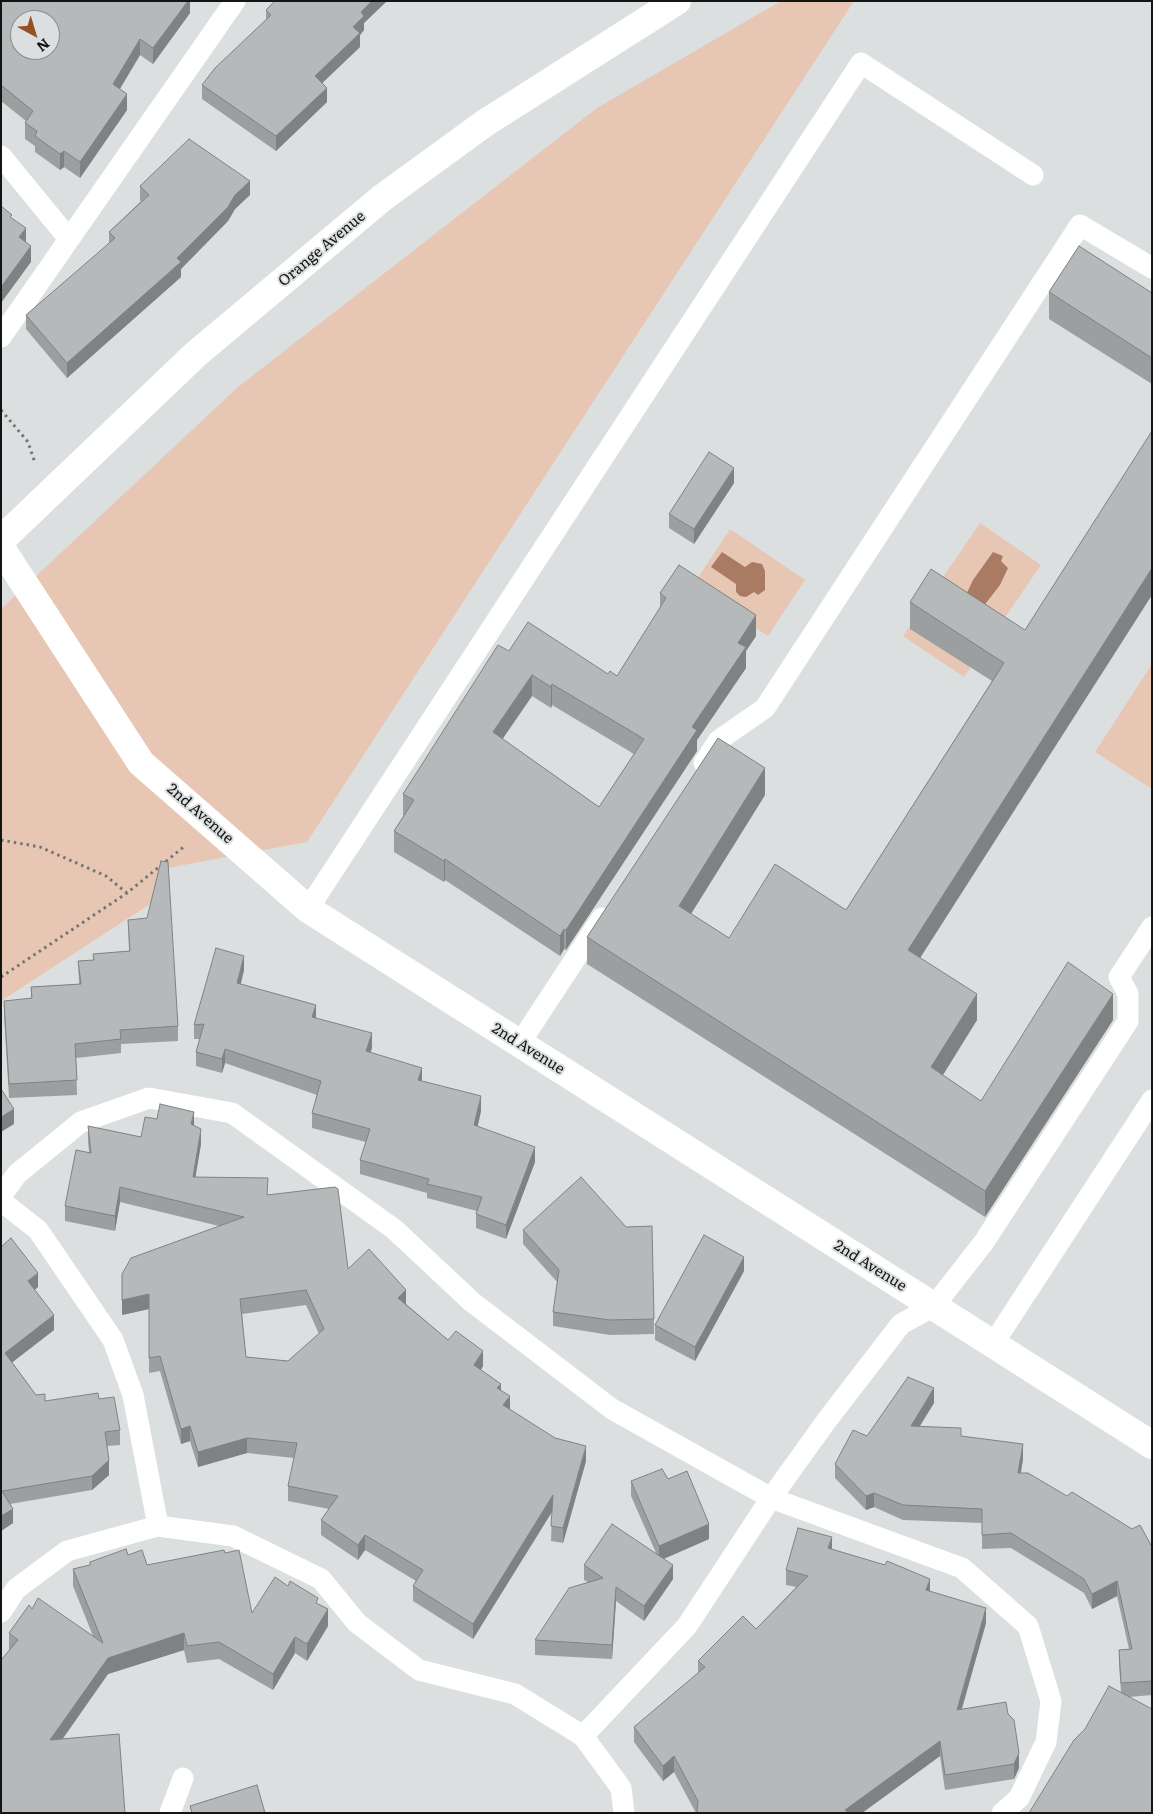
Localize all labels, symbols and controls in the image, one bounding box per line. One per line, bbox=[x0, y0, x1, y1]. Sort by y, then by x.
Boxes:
north arrow bbox=[10, 10, 60, 60]
text: N bbox=[33, 34, 55, 57]
street label: Orange Avenue bbox=[275, 207, 369, 291]
street label: 2nd Avenue bbox=[163, 780, 237, 848]
street label: 2nd Avenue bbox=[488, 1020, 568, 1078]
street label: 2nd Avenue bbox=[830, 1237, 910, 1295]

